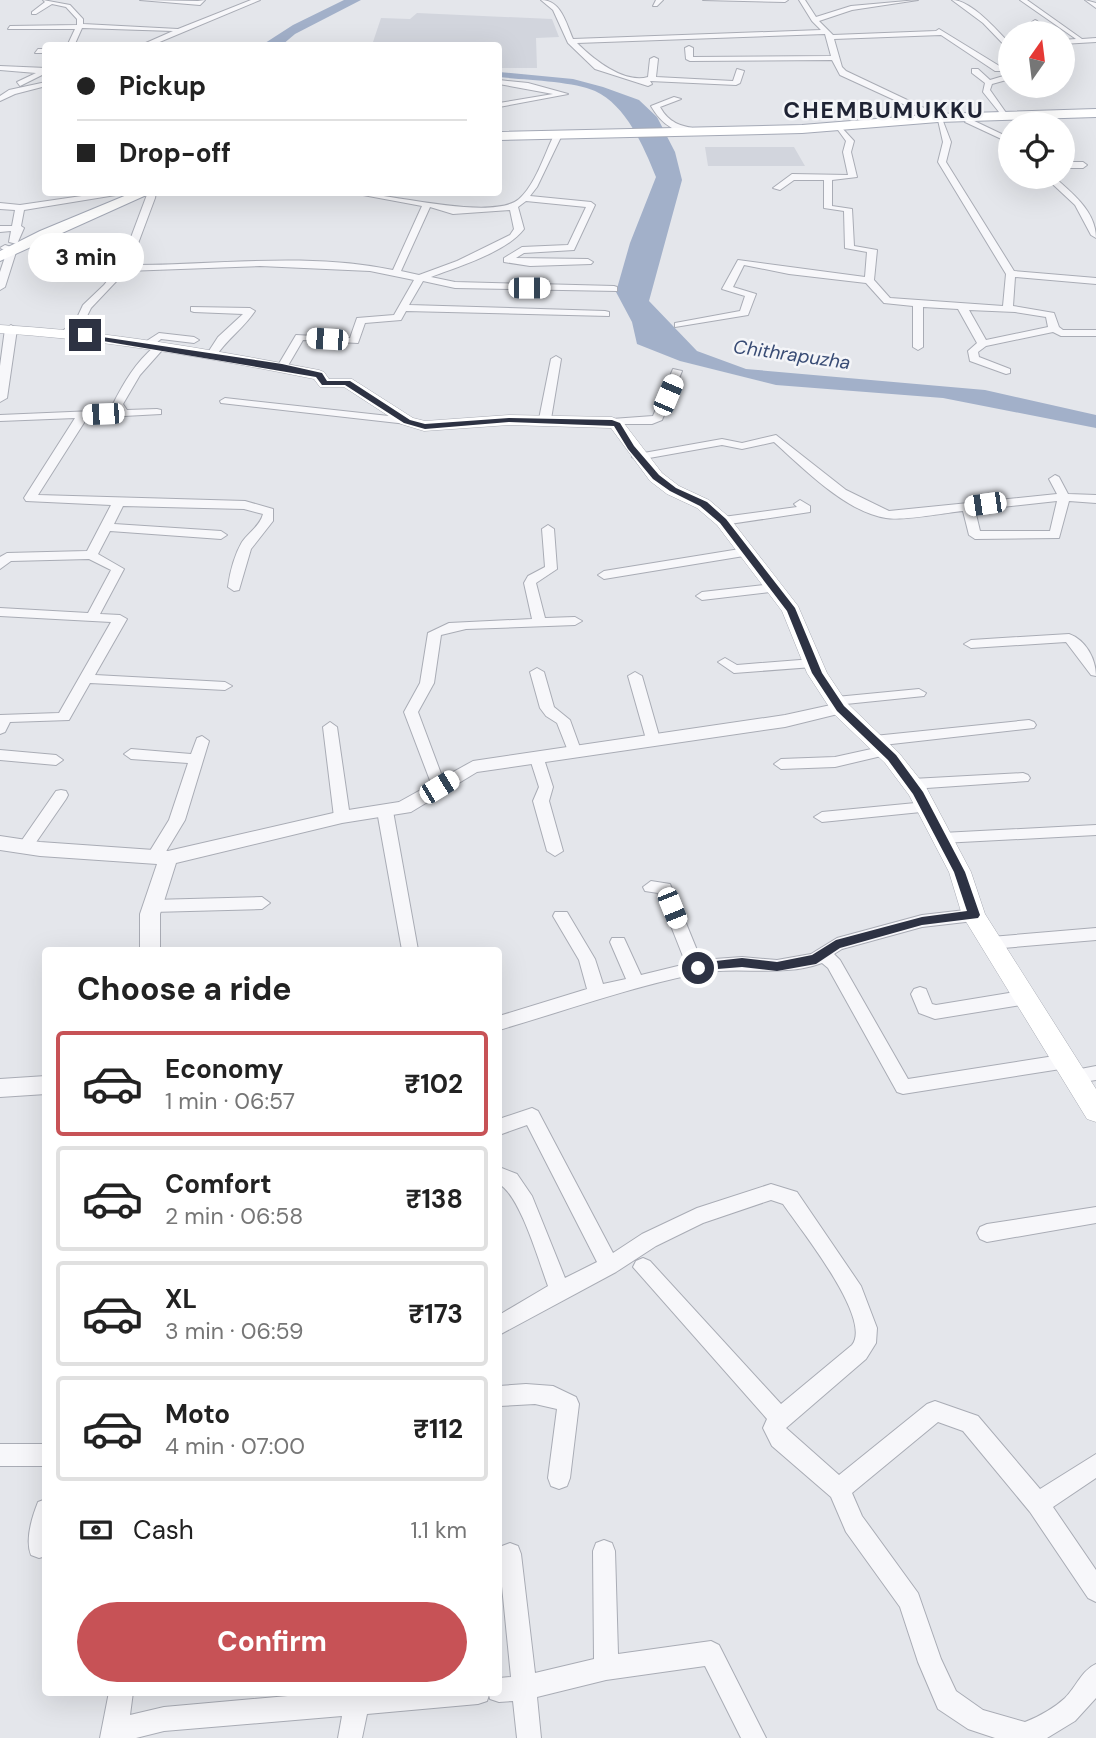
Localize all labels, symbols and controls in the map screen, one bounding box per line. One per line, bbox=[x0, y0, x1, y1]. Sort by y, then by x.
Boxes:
north arrow bbox=[998, 21, 1074, 98]
map controls bbox=[998, 21, 1075, 189]
text: Pickup bbox=[119, 69, 206, 103]
district label: CHEMBUMUKKU bbox=[783, 95, 985, 125]
button: locate bbox=[998, 112, 1075, 189]
text: Drop-off bbox=[119, 136, 231, 170]
callout: 3 min bbox=[27, 233, 143, 282]
text: 3 min bbox=[55, 242, 117, 272]
car bbox=[509, 278, 551, 299]
route end bbox=[69, 319, 101, 351]
car bbox=[306, 327, 349, 351]
water label: Chithrapuzha bbox=[732, 334, 852, 375]
car bbox=[651, 372, 686, 418]
car bbox=[82, 403, 125, 425]
car bbox=[963, 491, 1008, 517]
car bbox=[416, 767, 463, 807]
car bbox=[655, 885, 690, 931]
route start bbox=[682, 952, 714, 984]
text: Choose a ride bbox=[77, 968, 292, 1010]
icon: car bbox=[81, 1052, 144, 1115]
text: Economy bbox=[165, 1052, 283, 1086]
text: ₹102 bbox=[404, 1067, 463, 1101]
text: 1 min · 06:57 bbox=[165, 1086, 295, 1116]
icon: car bbox=[81, 1167, 144, 1230]
text: Comfort bbox=[165, 1167, 271, 1201]
text: ₹138 bbox=[405, 1182, 463, 1216]
text: 2 min · 06:58 bbox=[165, 1201, 303, 1231]
icon: car bbox=[81, 1282, 144, 1345]
text: XL bbox=[165, 1282, 197, 1316]
text: ₹173 bbox=[408, 1297, 463, 1331]
text: 3 min · 06:59 bbox=[165, 1316, 303, 1346]
icon: car bbox=[81, 1397, 144, 1460]
text: Moto bbox=[165, 1397, 230, 1431]
text: ₹112 bbox=[413, 1412, 463, 1446]
text: 4 min · 07:00 bbox=[165, 1431, 305, 1461]
icon: cash bbox=[77, 1511, 115, 1549]
text: Cash bbox=[133, 1513, 194, 1547]
text: 1.1 km bbox=[410, 1515, 467, 1545]
button: Confirm bbox=[77, 1602, 467, 1682]

